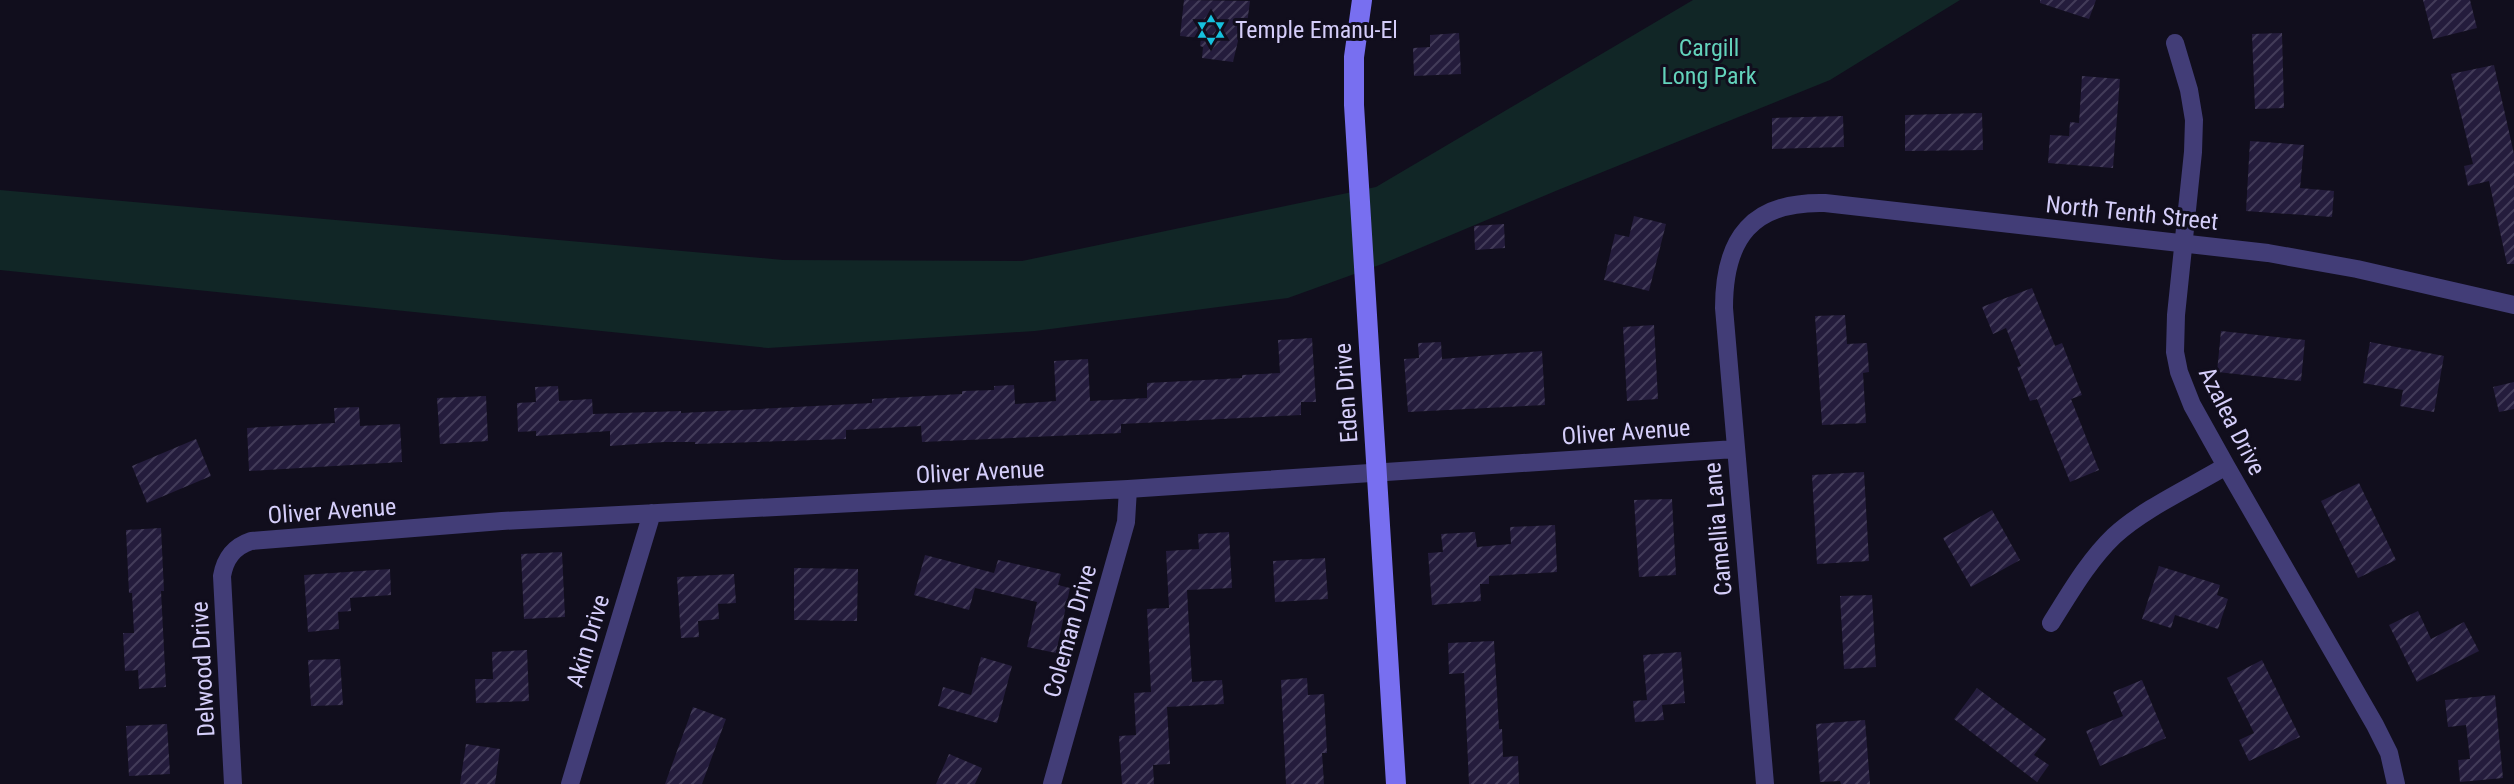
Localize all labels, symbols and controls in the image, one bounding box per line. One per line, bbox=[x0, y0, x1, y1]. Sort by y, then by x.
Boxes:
synagogue icon: Temple Emanu-El bbox=[1194, 13, 1228, 47]
place label: Temple Emanu-El bbox=[1235, 16, 1398, 44]
park label: Cargill Long Park bbox=[1661, 34, 1757, 90]
street label: North Tenth Street bbox=[2044, 190, 2220, 236]
street label: Eden Drive bbox=[1329, 342, 1363, 444]
street label: Azalea Drive bbox=[2193, 362, 2271, 480]
street label: Oliver Avenue bbox=[1561, 414, 1691, 450]
street label: Oliver Avenue bbox=[915, 455, 1045, 489]
street label: Camellia Lane bbox=[1698, 461, 1738, 597]
street label: Oliver Avenue bbox=[267, 493, 397, 529]
street label: Coleman Drive bbox=[1038, 561, 1102, 701]
street label: Akin Drive bbox=[561, 591, 615, 691]
street label: Delwood Drive bbox=[185, 601, 221, 737]

